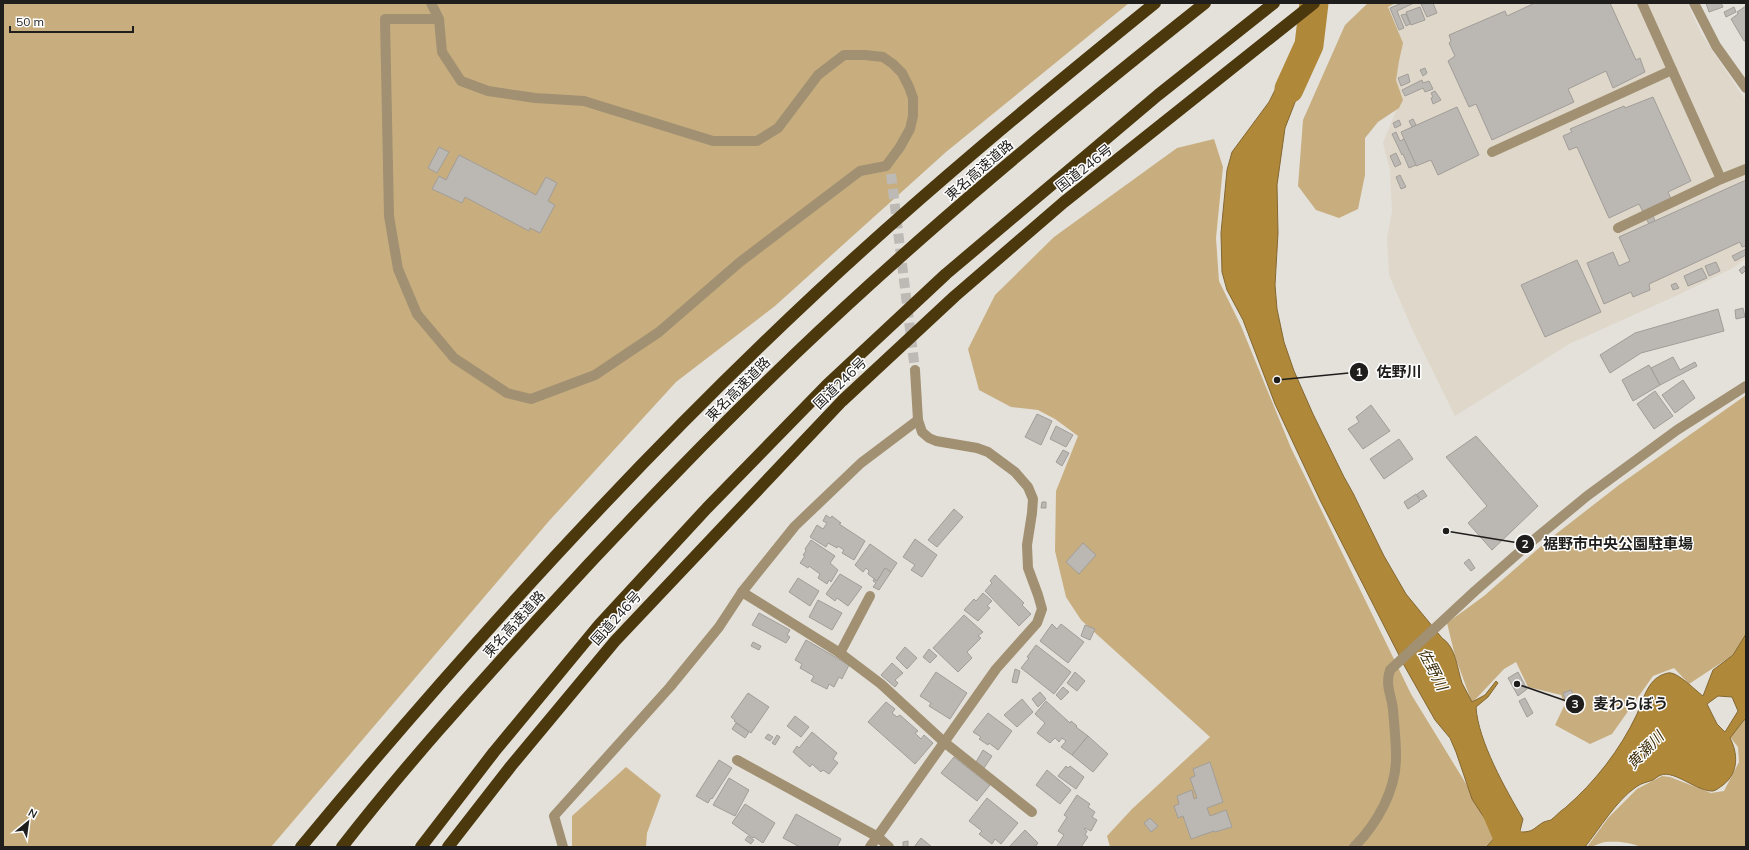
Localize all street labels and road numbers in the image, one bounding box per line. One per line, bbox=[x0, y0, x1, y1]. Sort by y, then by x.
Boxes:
street label: 東名高速道路 bbox=[941, 136, 1017, 204]
street label: 国道246号 bbox=[1052, 140, 1116, 196]
street label: 東名高速道路 bbox=[702, 353, 774, 425]
street label: 国道246号 bbox=[810, 353, 870, 413]
street label: 東名高速道路 bbox=[479, 587, 549, 661]
street label: 国道246号 bbox=[587, 587, 645, 649]

